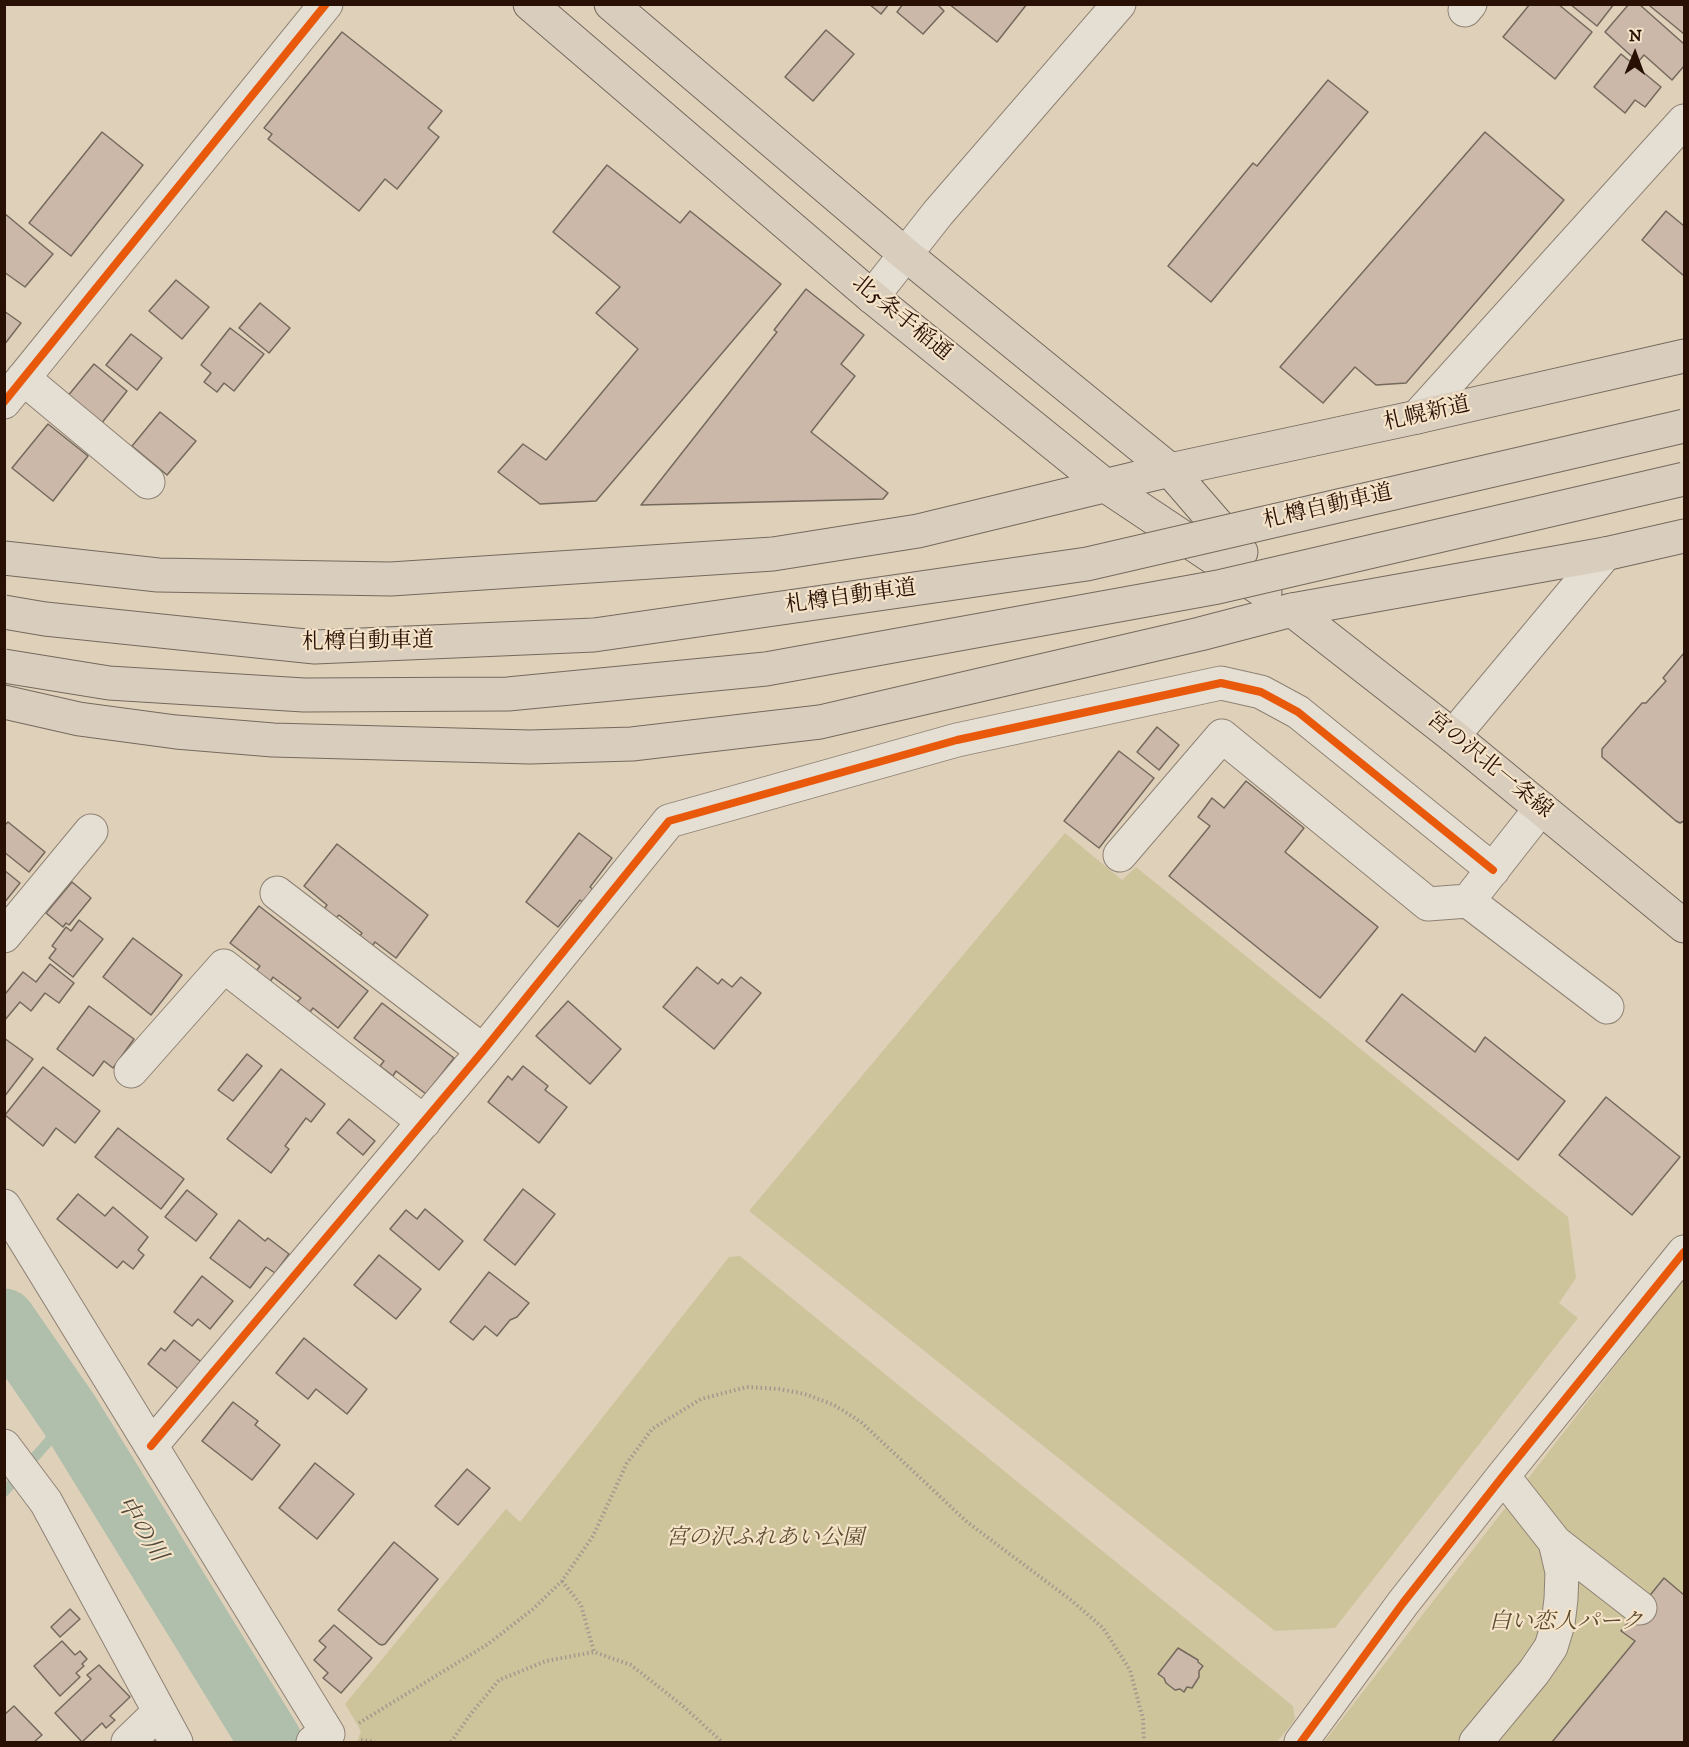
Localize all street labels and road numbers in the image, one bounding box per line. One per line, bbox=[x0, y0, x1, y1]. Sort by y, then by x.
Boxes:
street label: 北5条手稲通 bbox=[846, 271, 956, 367]
street label: 札幌新道 bbox=[1381, 392, 1473, 438]
street label: 札樽自動車道 bbox=[1261, 480, 1395, 536]
street label: 札樽自動車道 bbox=[784, 576, 918, 620]
street label: 札樽自動車道 bbox=[302, 629, 434, 657]
street label: 宮の沢北一条線 bbox=[1421, 707, 1557, 825]

